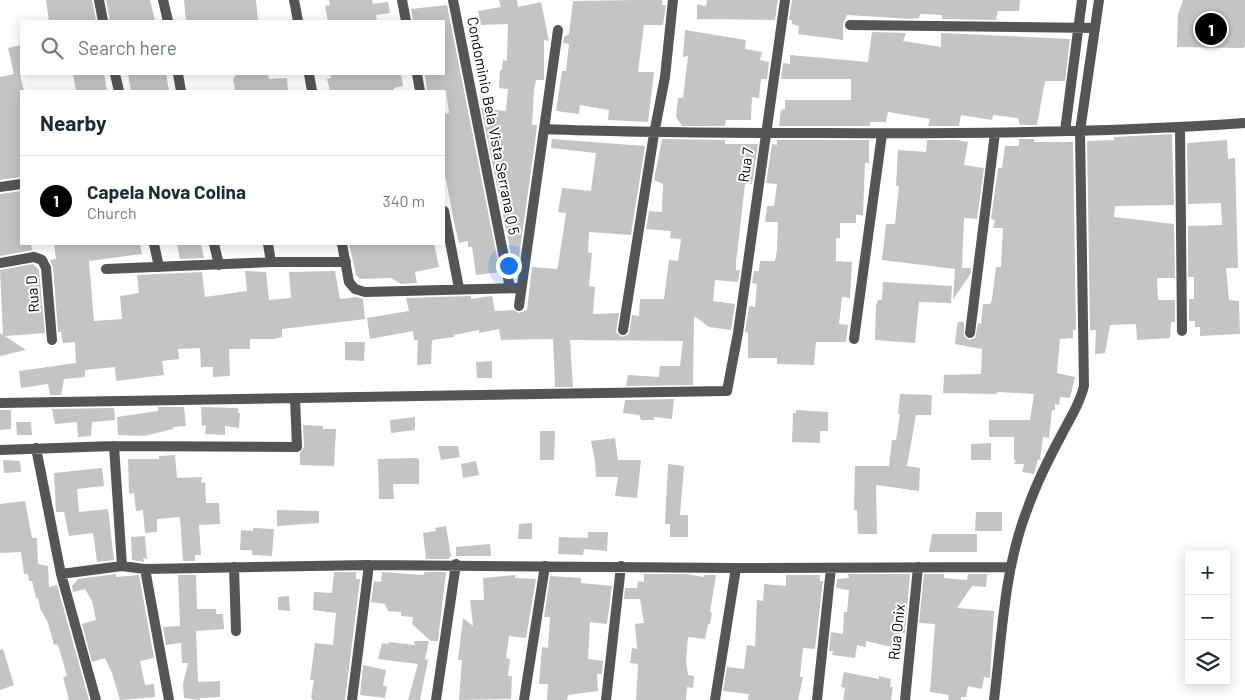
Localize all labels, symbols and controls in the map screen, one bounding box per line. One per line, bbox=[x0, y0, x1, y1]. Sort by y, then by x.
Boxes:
pin: 1 bbox=[1195, 10, 1227, 48]
street label: Condominio Bela Vista Serrana Q 5 bbox=[464, 15, 524, 236]
search box bbox=[20, 20, 445, 75]
icon: search bbox=[38, 34, 66, 62]
text: Search here bbox=[78, 36, 177, 59]
text: Nearby bbox=[40, 110, 106, 135]
street label: Rua 7 bbox=[734, 146, 756, 183]
text: Capela Nova Colina bbox=[87, 180, 246, 203]
text: 1 bbox=[53, 191, 59, 210]
text: 340 m bbox=[382, 191, 425, 210]
text: Church bbox=[87, 203, 137, 222]
your location bbox=[496, 253, 522, 279]
street label: Rua D bbox=[21, 275, 43, 313]
map controls bbox=[1185, 550, 1230, 685]
button: + bbox=[1185, 550, 1230, 595]
button: − bbox=[1185, 595, 1230, 640]
street label: Rua Onix bbox=[884, 603, 908, 661]
button: layers bbox=[1185, 640, 1230, 685]

